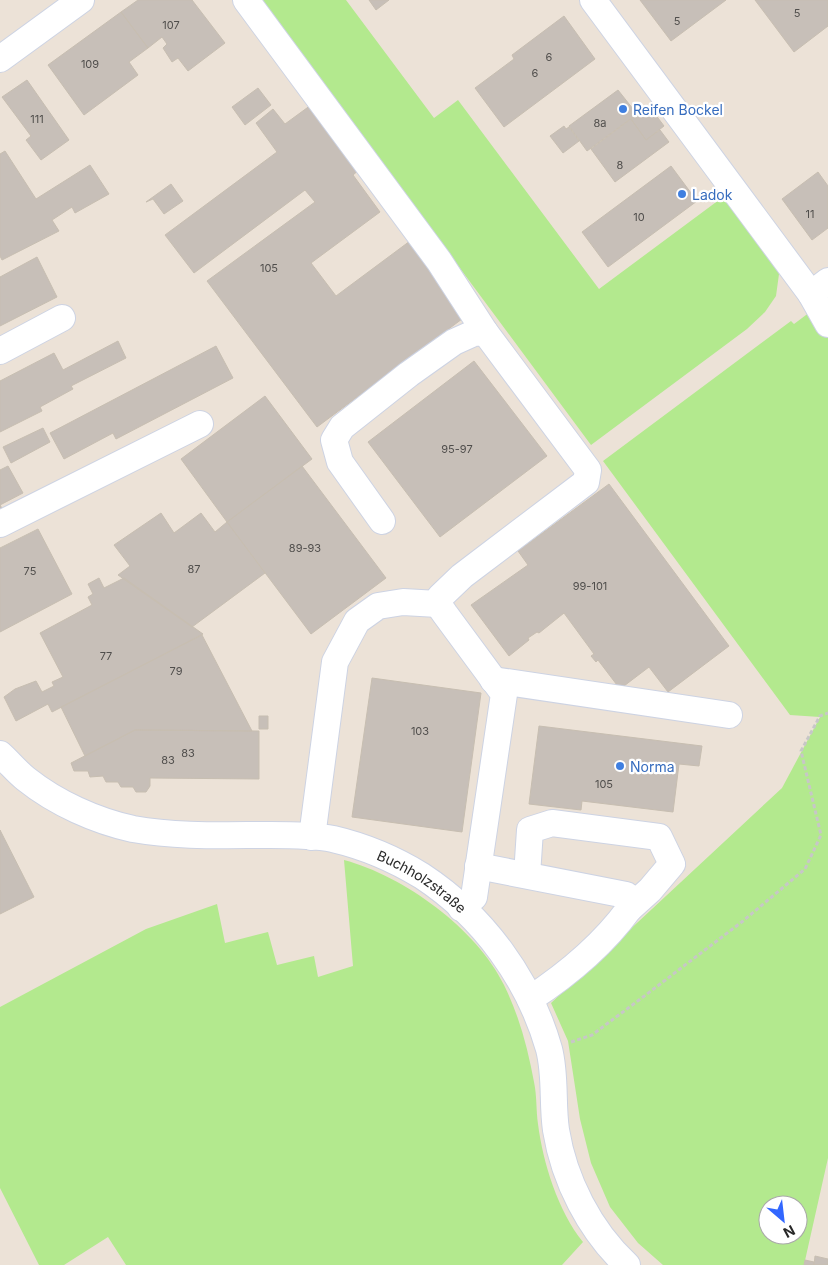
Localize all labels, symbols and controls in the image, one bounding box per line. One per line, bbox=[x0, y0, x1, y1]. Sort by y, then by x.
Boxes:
house number: 5 bbox=[794, 6, 801, 20]
house number: 5 bbox=[674, 14, 681, 28]
house number: 107 bbox=[162, 18, 180, 32]
house number: 6 bbox=[546, 50, 553, 64]
house number: 109 bbox=[81, 57, 99, 71]
house number: 6 bbox=[532, 66, 539, 80]
place label: Reifen Bockel bbox=[633, 101, 723, 118]
marker: Reifen Bockel bbox=[617, 103, 629, 115]
house number: 111 bbox=[30, 112, 44, 126]
house number: 8a bbox=[594, 116, 606, 130]
house number: 8 bbox=[617, 158, 624, 172]
place label: Ladok bbox=[692, 186, 733, 203]
marker: Ladok bbox=[676, 188, 688, 200]
house number: 11 bbox=[806, 207, 814, 221]
house number: 10 bbox=[633, 210, 645, 224]
house number: 105 bbox=[260, 261, 278, 275]
house number: 95-97 bbox=[441, 442, 473, 456]
house number: 89-93 bbox=[289, 541, 321, 555]
house number: 87 bbox=[187, 562, 201, 576]
house number: 75 bbox=[24, 564, 37, 578]
house number: 99-101 bbox=[573, 579, 607, 593]
house number: 77 bbox=[100, 649, 112, 663]
house number: 79 bbox=[170, 664, 183, 678]
house number: 103 bbox=[411, 724, 429, 738]
house number: 83 bbox=[181, 746, 195, 760]
house number: 83 bbox=[161, 753, 175, 767]
place label: Norma bbox=[630, 758, 675, 775]
marker: Norma bbox=[614, 760, 626, 772]
house number: 105 bbox=[595, 777, 613, 791]
street label: Buchholzstraße bbox=[375, 846, 470, 916]
north arrow bbox=[758, 1195, 808, 1245]
text: N bbox=[781, 1222, 798, 1242]

